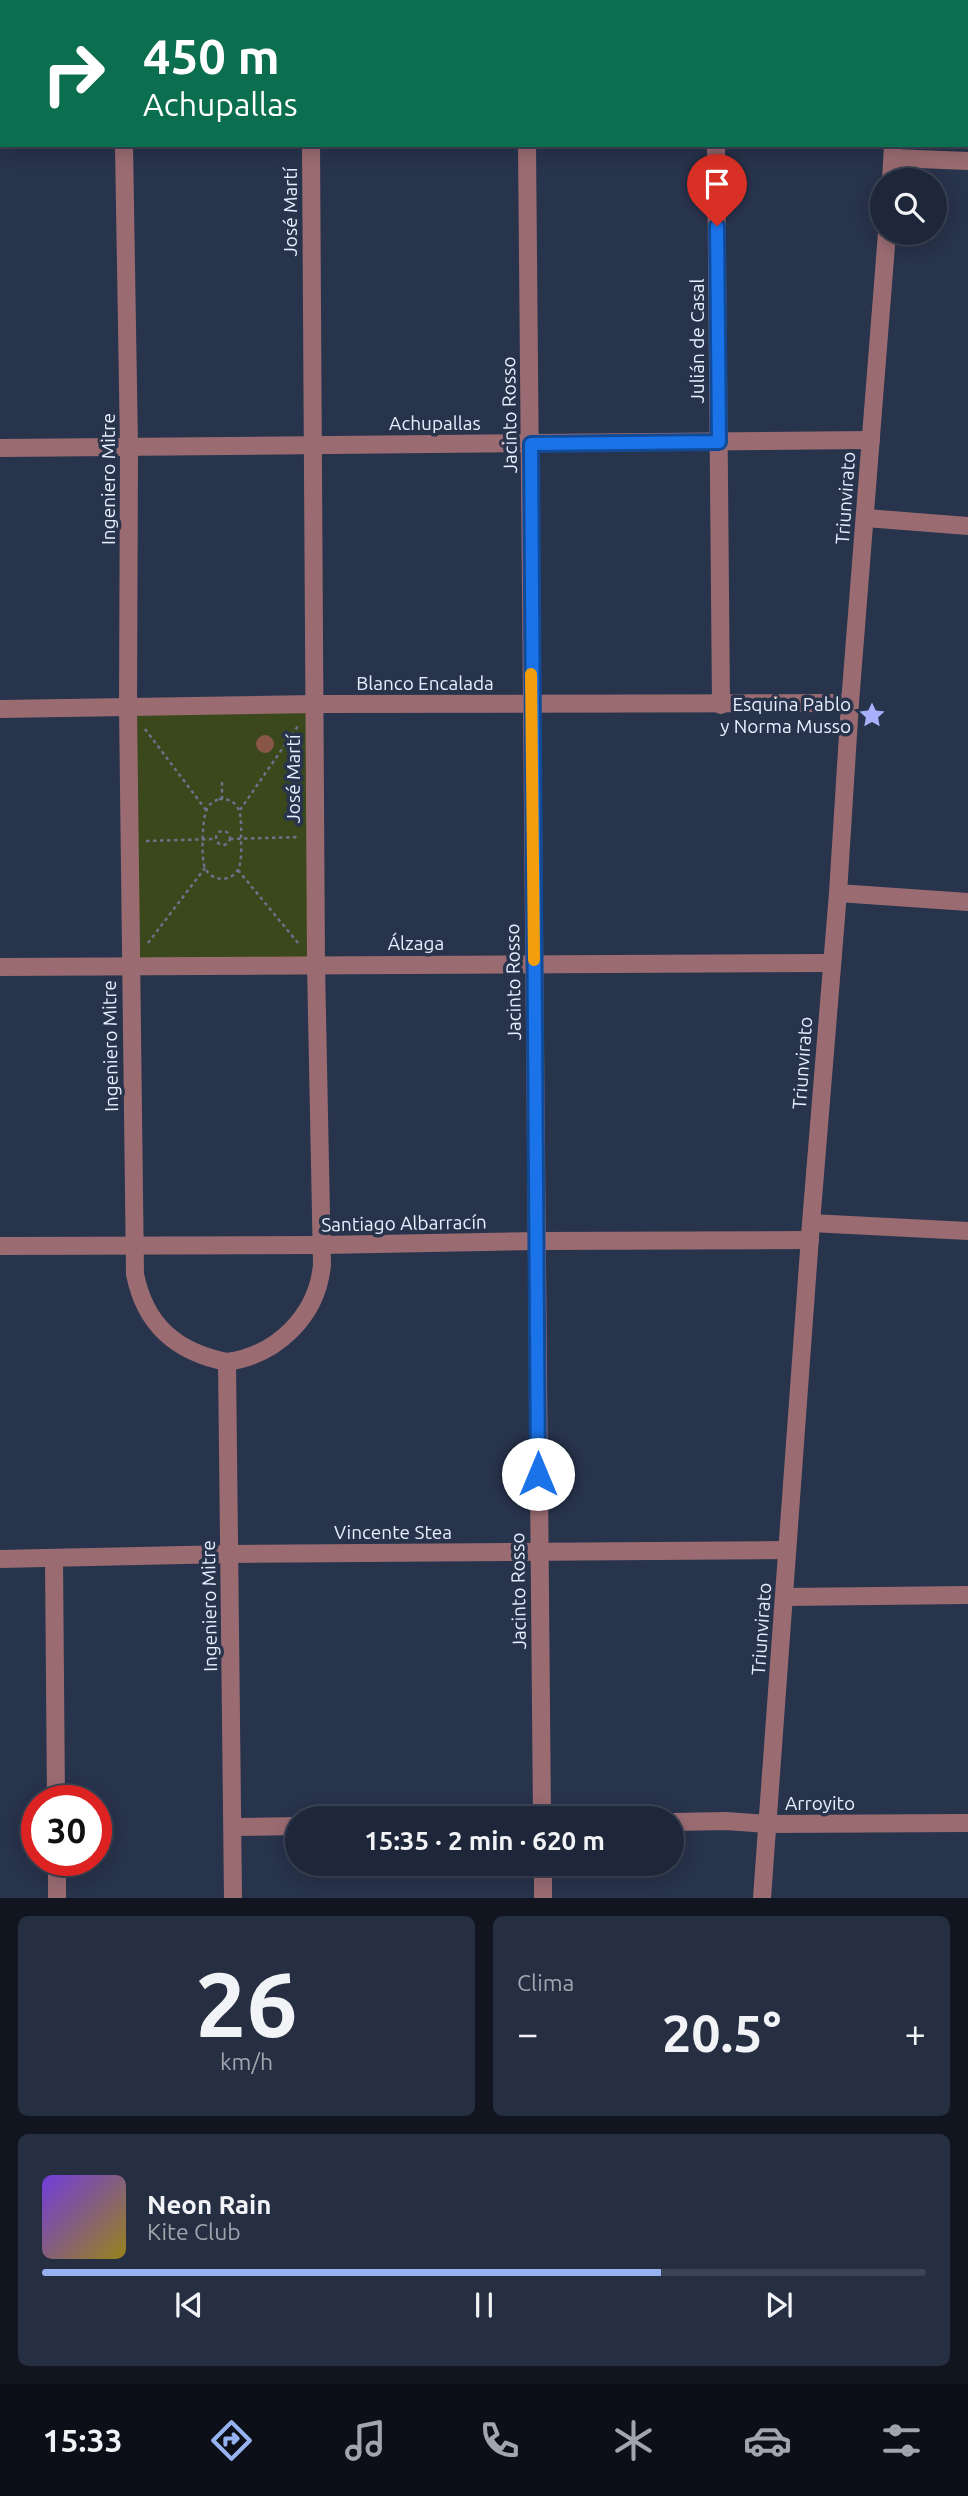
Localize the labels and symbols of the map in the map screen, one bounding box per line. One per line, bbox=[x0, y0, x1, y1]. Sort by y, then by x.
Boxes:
pin bbox=[687, 154, 747, 226]
street label: José Martí bbox=[279, 167, 301, 257]
street label: Julián de Casal bbox=[686, 278, 708, 404]
street label: Jacinto Rosso bbox=[497, 356, 521, 474]
street label: Achupallas bbox=[389, 412, 481, 434]
street label: Ingeniero Mitre bbox=[97, 413, 119, 545]
street label: Triunvirato bbox=[831, 451, 859, 545]
street label: Blanco Encalada bbox=[356, 672, 494, 694]
place label: Esquina Pablo y Norma Musso bbox=[720, 693, 851, 737]
place icon: Esquina Pablo y Norma Musso bbox=[857, 700, 887, 730]
street label: José Martí bbox=[282, 734, 304, 824]
street label: Jacinto Rosso bbox=[501, 923, 525, 1041]
street label: Álzaga bbox=[388, 932, 444, 954]
street label: Ingeniero Mitre bbox=[98, 980, 122, 1112]
street label: Triunvirato bbox=[788, 1016, 816, 1110]
street label: Santiago Albarracín bbox=[321, 1211, 487, 1235]
position arrow bbox=[501, 1437, 575, 1511]
street label: Vincente Stea bbox=[334, 1521, 452, 1543]
street label: Jacinto Rosso bbox=[506, 1532, 530, 1650]
street label: Ingeniero Mitre bbox=[197, 1540, 221, 1672]
street label: Triunvirato bbox=[747, 1582, 775, 1676]
speed limit sign: 30 bbox=[21, 1785, 112, 1876]
street label: Arroyito bbox=[785, 1792, 855, 1814]

